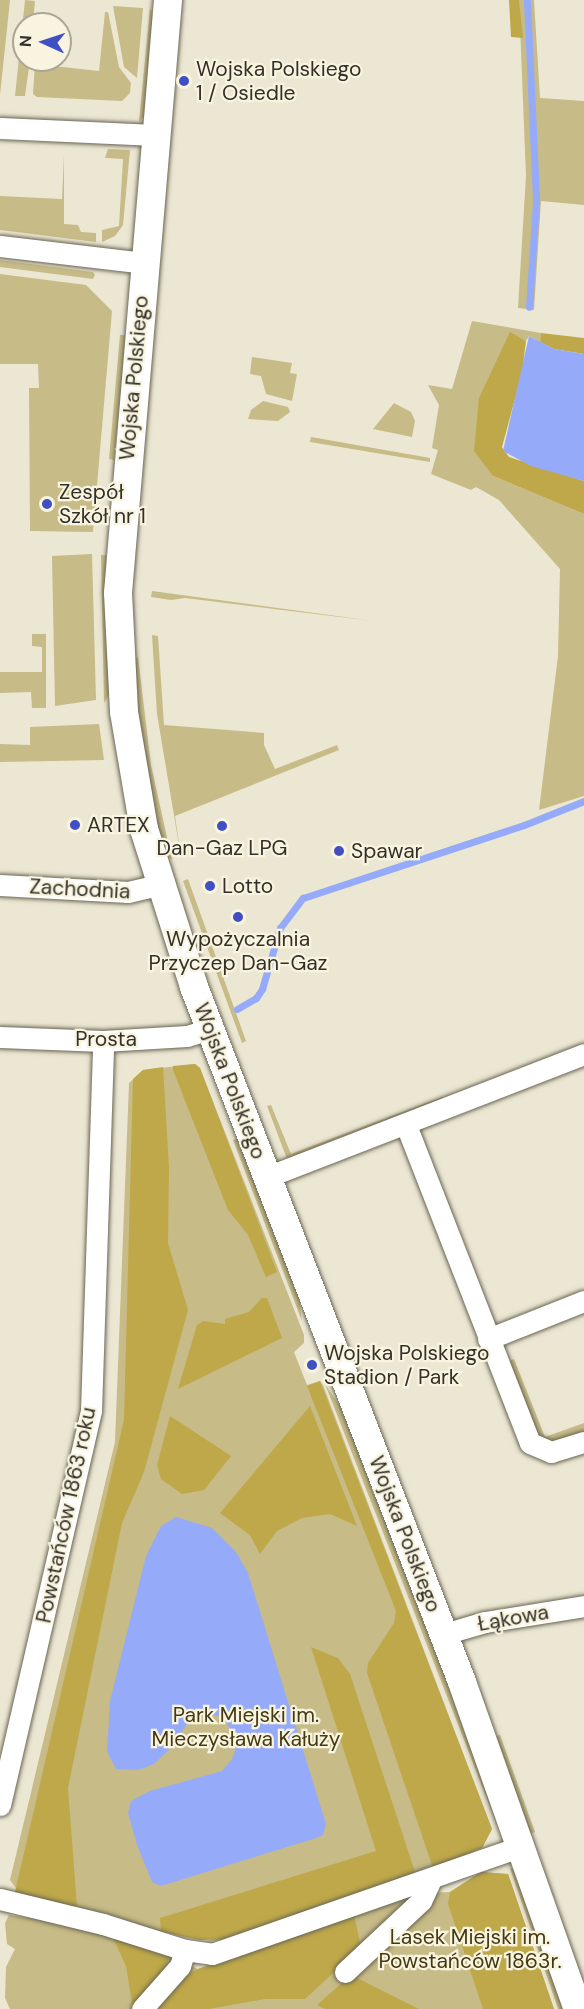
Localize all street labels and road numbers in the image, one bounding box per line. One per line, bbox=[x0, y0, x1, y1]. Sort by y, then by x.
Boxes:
street label: Wojska Polskiego bbox=[114, 295, 154, 461]
street label: Zachodnia bbox=[29, 874, 131, 904]
street label: Wojska Polskiego bbox=[189, 999, 271, 1163]
street label: Prosta bbox=[75, 1026, 137, 1052]
street label: Powstańców 1863 roku bbox=[31, 1405, 101, 1625]
street label: Wojska Polskiego bbox=[364, 1452, 446, 1616]
street label: Łąkowa bbox=[475, 1599, 551, 1637]

